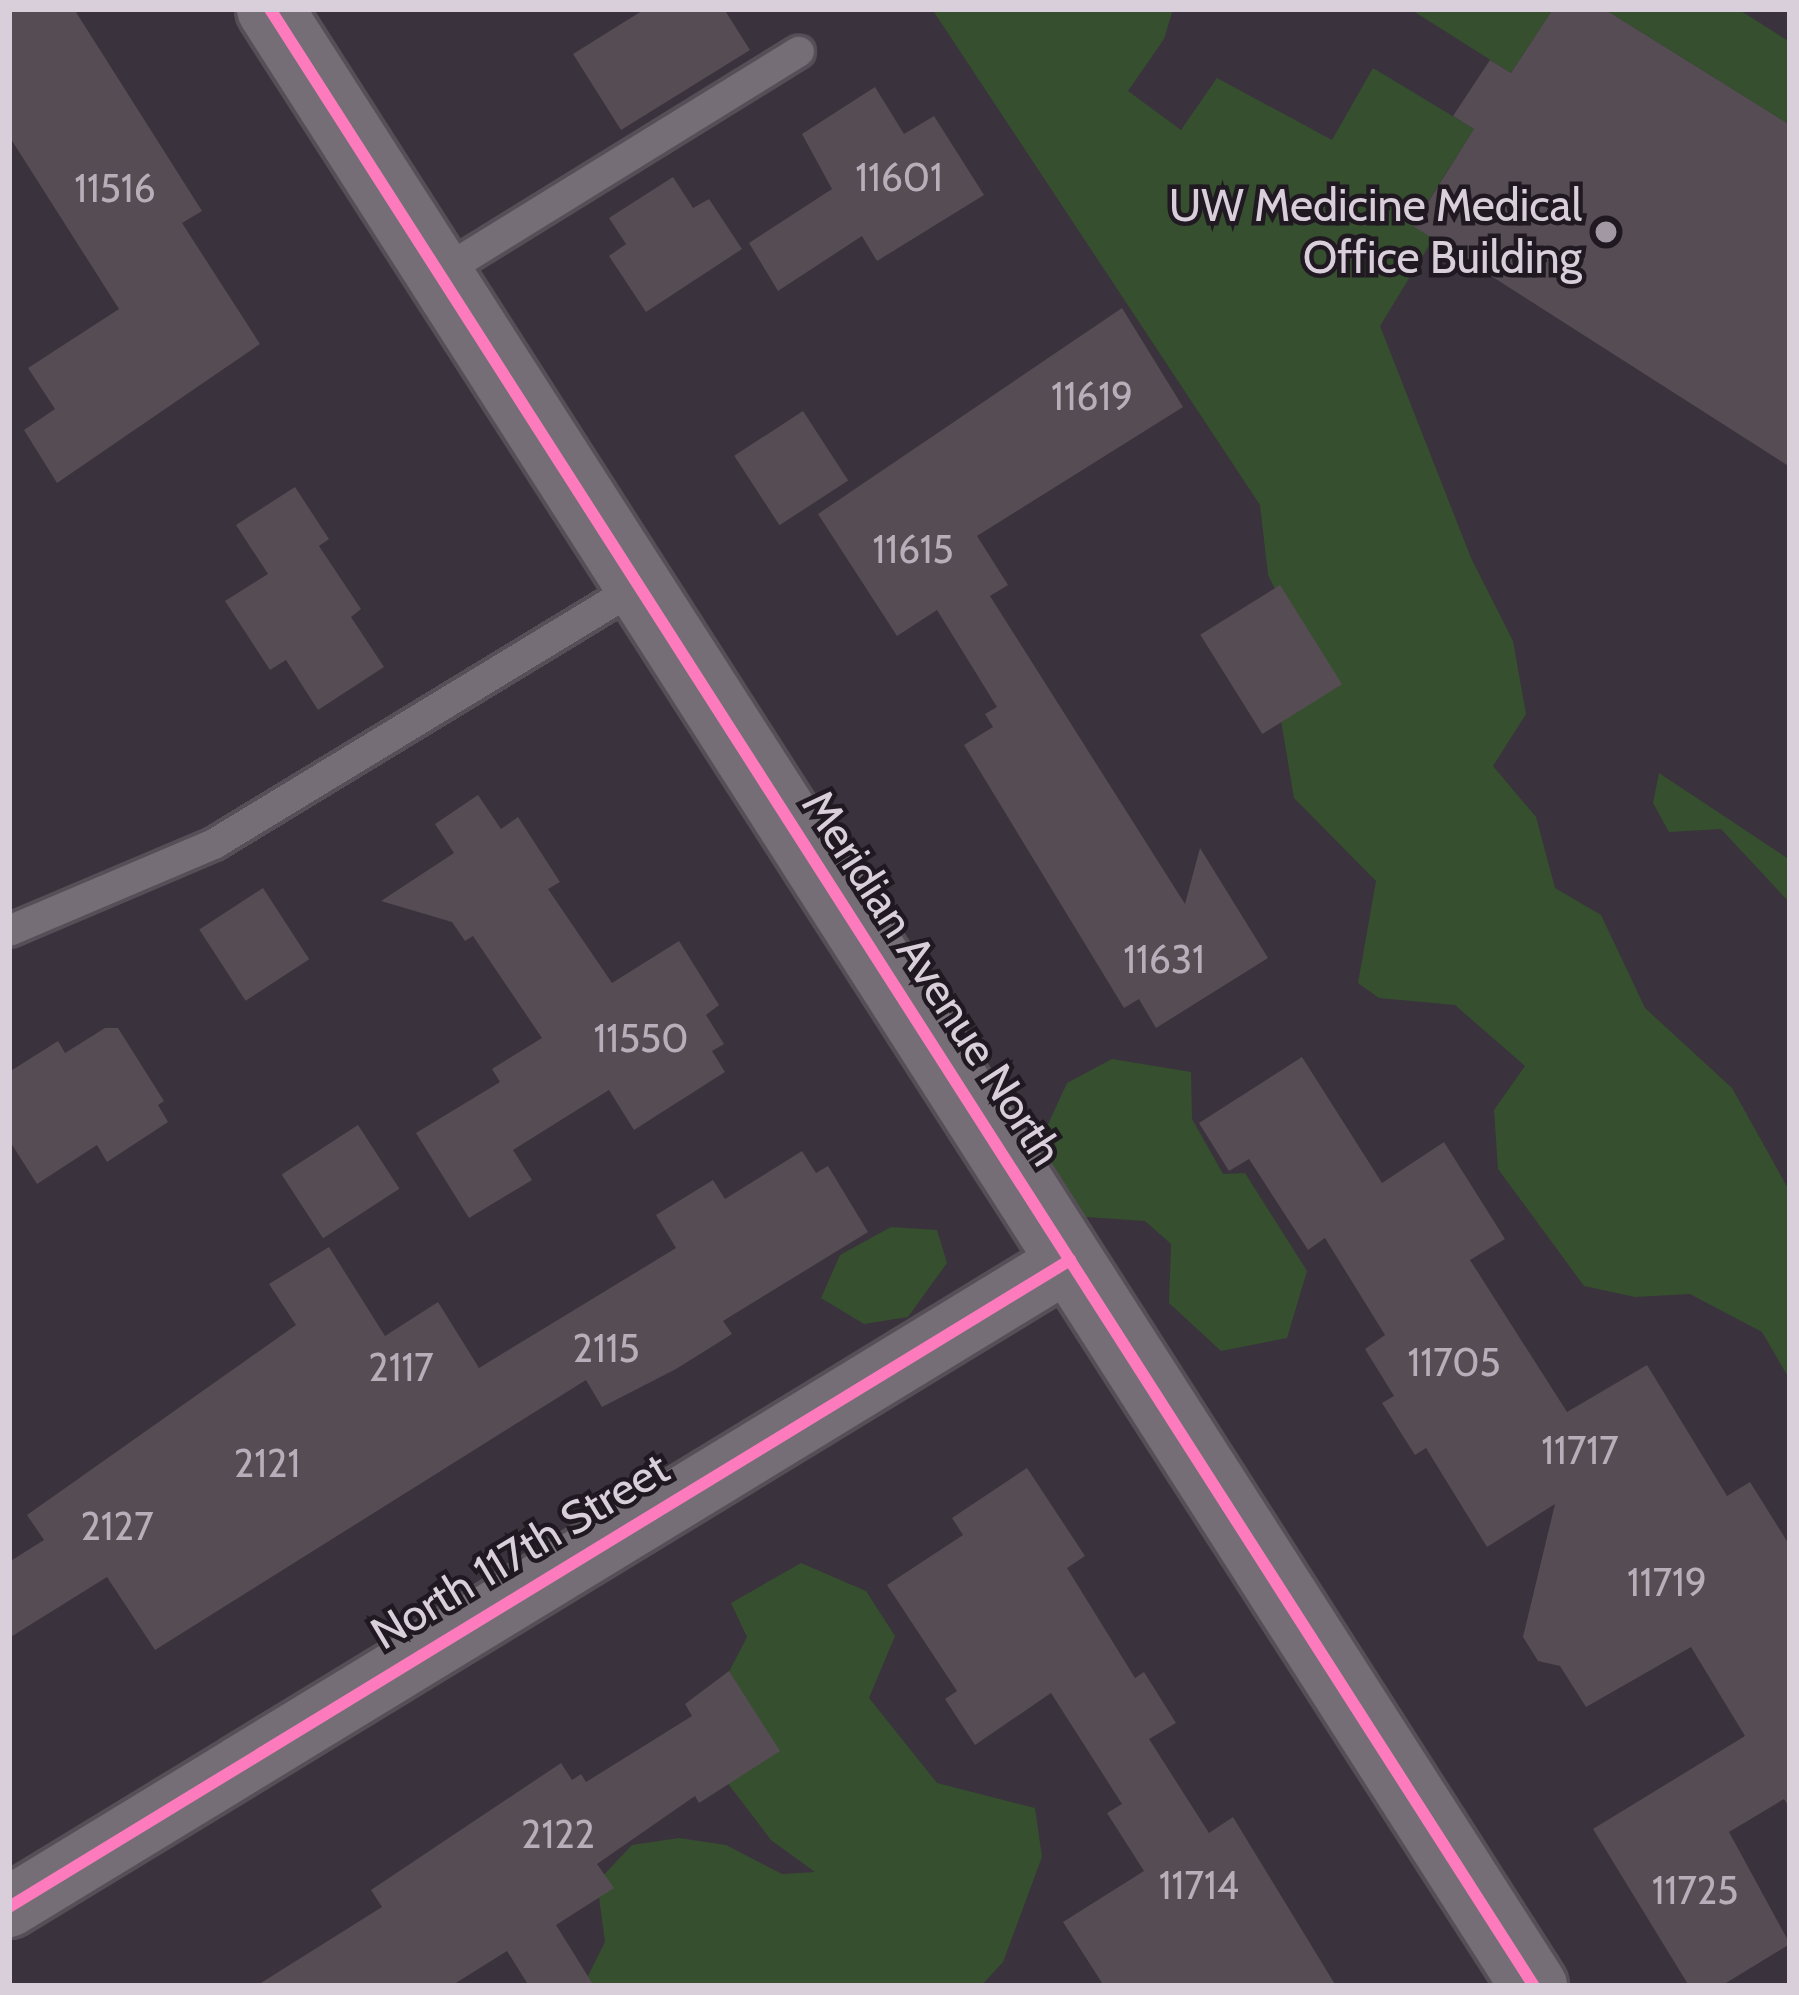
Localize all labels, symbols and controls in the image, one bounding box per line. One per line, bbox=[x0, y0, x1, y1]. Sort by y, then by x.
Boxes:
house number: 11601 bbox=[855, 154, 943, 200]
house number: 11516 bbox=[74, 165, 156, 211]
place label: UW Medicine Medical Office Building bbox=[1169, 179, 1582, 285]
marker: UW Medicine Medical Office Building bbox=[1593, 219, 1619, 245]
house number: 11619 bbox=[1051, 373, 1133, 419]
house number: 11615 bbox=[872, 526, 954, 572]
street label: Meridian Avenue North bbox=[790, 780, 1074, 1176]
house number: 11631 bbox=[1123, 936, 1205, 982]
house number: 11550 bbox=[594, 1015, 688, 1061]
house number: 2115 bbox=[573, 1325, 639, 1371]
house number: 11705 bbox=[1407, 1339, 1501, 1385]
house number: 2117 bbox=[368, 1344, 434, 1390]
house number: 11717 bbox=[1541, 1427, 1619, 1473]
house number: 2121 bbox=[234, 1440, 300, 1486]
street label: North 117th Street bbox=[362, 1441, 678, 1661]
house number: 2127 bbox=[80, 1503, 154, 1549]
house number: 11719 bbox=[1627, 1559, 1707, 1605]
house number: 2122 bbox=[521, 1811, 595, 1857]
house number: 11714 bbox=[1159, 1862, 1239, 1908]
house number: 11725 bbox=[1652, 1867, 1738, 1913]

